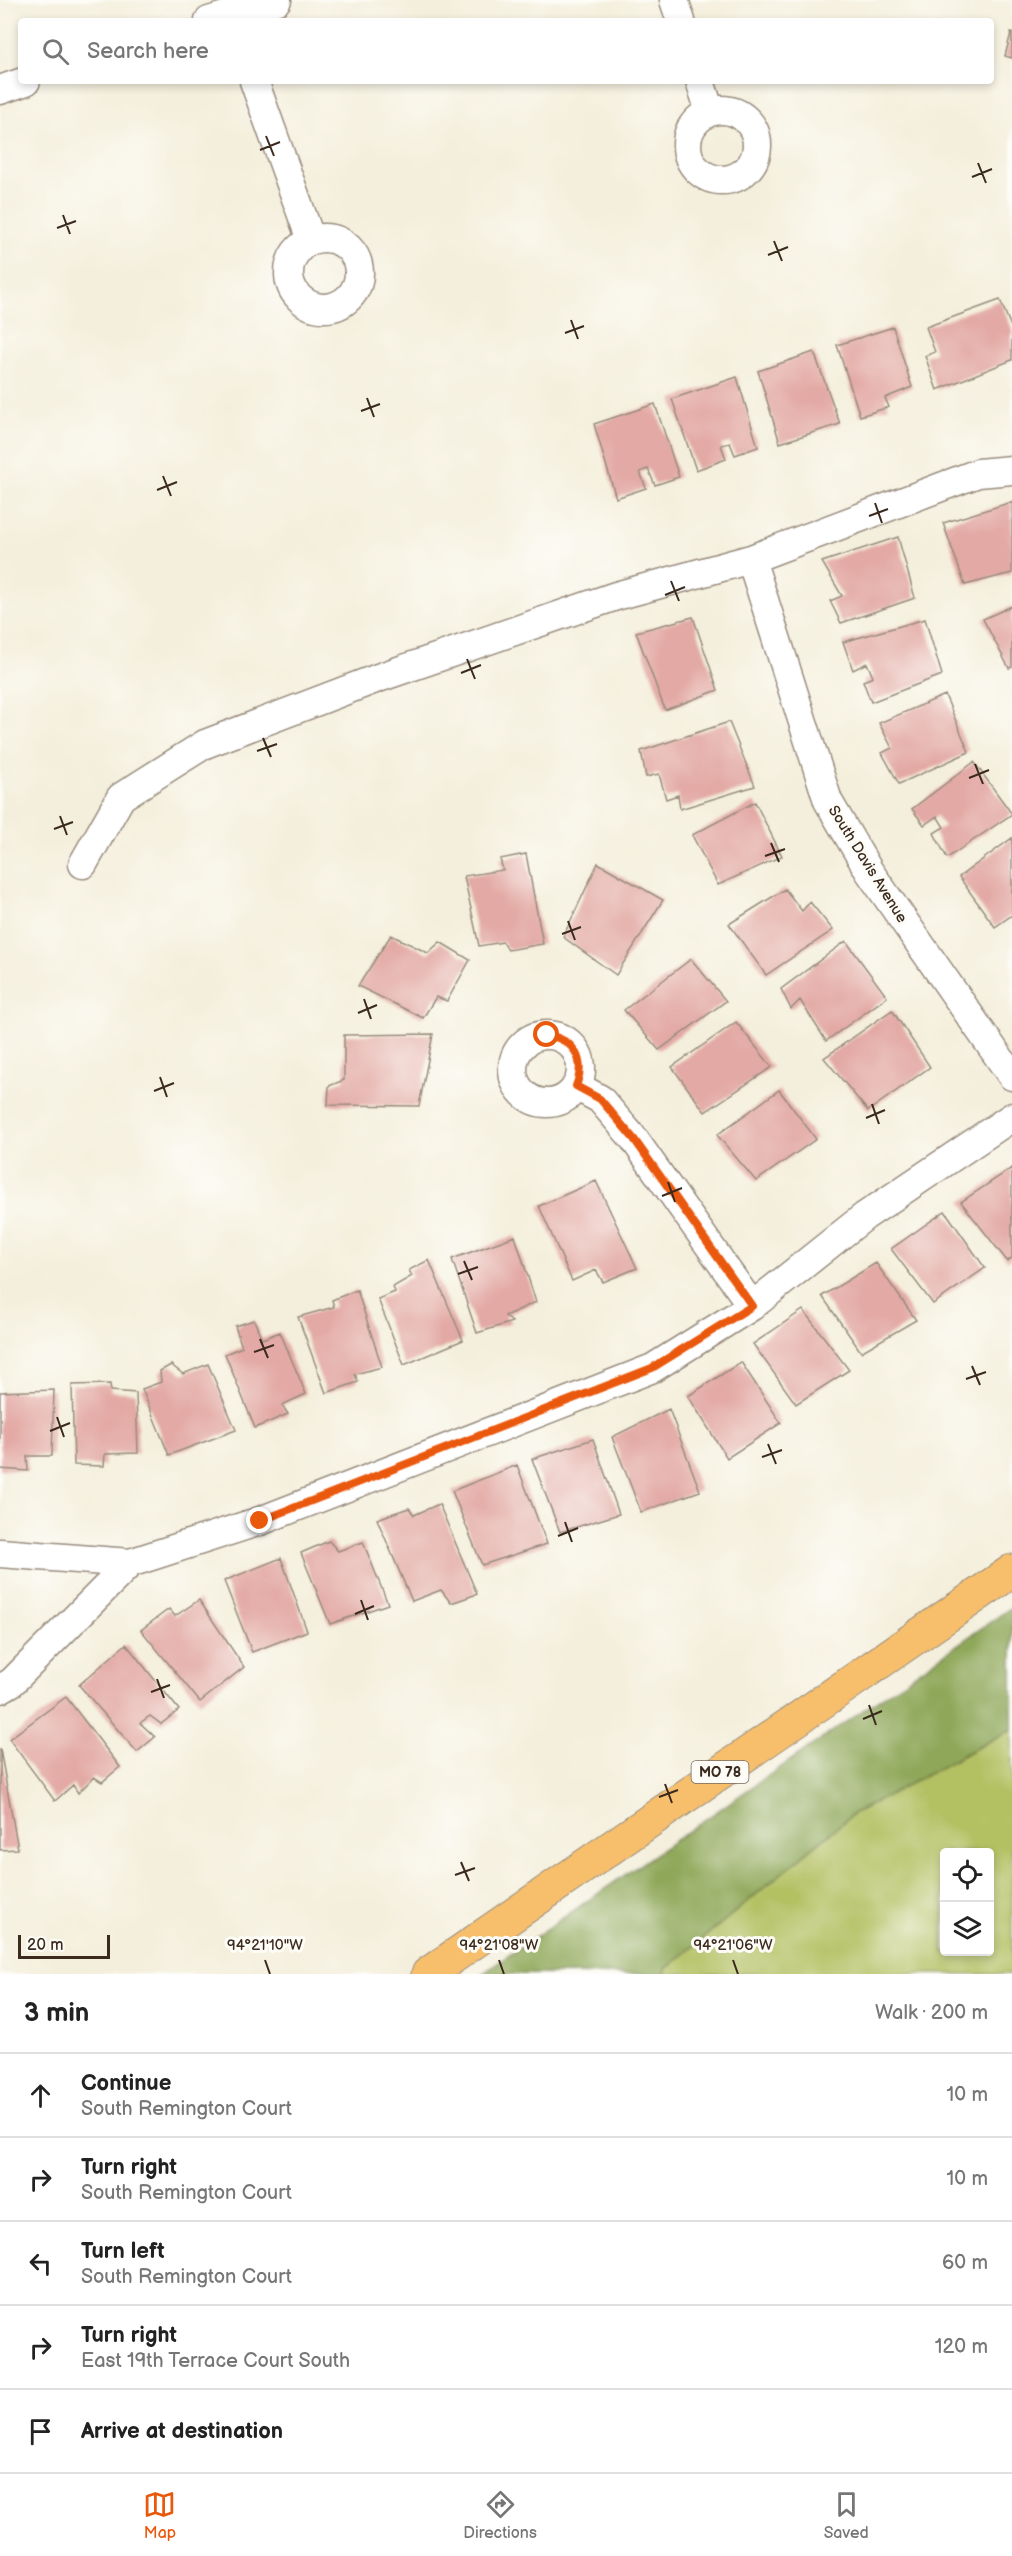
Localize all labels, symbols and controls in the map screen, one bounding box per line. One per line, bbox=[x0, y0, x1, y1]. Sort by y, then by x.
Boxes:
search box bbox=[18, 18, 994, 84]
icon: search bbox=[39, 35, 72, 68]
text: Search here bbox=[87, 38, 209, 65]
street label: South Davis Avenue bbox=[824, 802, 911, 926]
route start bbox=[533, 1021, 559, 1047]
route end bbox=[246, 1507, 272, 1533]
road number: MO 78 bbox=[692, 1761, 748, 1783]
map controls bbox=[940, 1848, 994, 1956]
button: locate bbox=[940, 1848, 994, 1902]
button: layers bbox=[940, 1902, 994, 1956]
scale bar bbox=[18, 1932, 110, 1960]
text: 20 m bbox=[27, 1936, 63, 1955]
text: 94°21'10"W bbox=[227, 1936, 303, 1955]
text: 94°21'08"W bbox=[460, 1936, 539, 1955]
text: 94°21'06"W bbox=[693, 1936, 773, 1955]
text: 3 min bbox=[24, 1998, 89, 2029]
text: Walk · 200 m bbox=[875, 2001, 988, 2025]
text: Continue bbox=[81, 2070, 171, 2097]
icon: ahead bbox=[24, 2079, 57, 2112]
text: 10 m bbox=[947, 2083, 988, 2107]
text: South Remington Court bbox=[81, 2097, 292, 2121]
text: Turn right bbox=[81, 2154, 177, 2181]
icon: right bbox=[24, 2163, 57, 2196]
text: 10 m bbox=[947, 2167, 988, 2191]
text: South Remington Court bbox=[81, 2181, 292, 2205]
text: Turn left bbox=[81, 2238, 165, 2265]
icon: left bbox=[24, 2247, 57, 2280]
text: 60 m bbox=[942, 2251, 988, 2275]
text: South Remington Court bbox=[81, 2265, 292, 2289]
text: Turn right bbox=[81, 2322, 177, 2349]
icon: right bbox=[24, 2331, 57, 2364]
text: 120 m bbox=[935, 2335, 988, 2359]
text: East 19th Terrace Court South bbox=[81, 2349, 350, 2373]
icon: arrive bbox=[24, 2415, 57, 2448]
text: Arrive at destination bbox=[81, 2418, 283, 2445]
tab: Map bbox=[143, 2488, 176, 2543]
tab: Directions bbox=[463, 2488, 537, 2543]
tab: Saved bbox=[824, 2488, 869, 2543]

